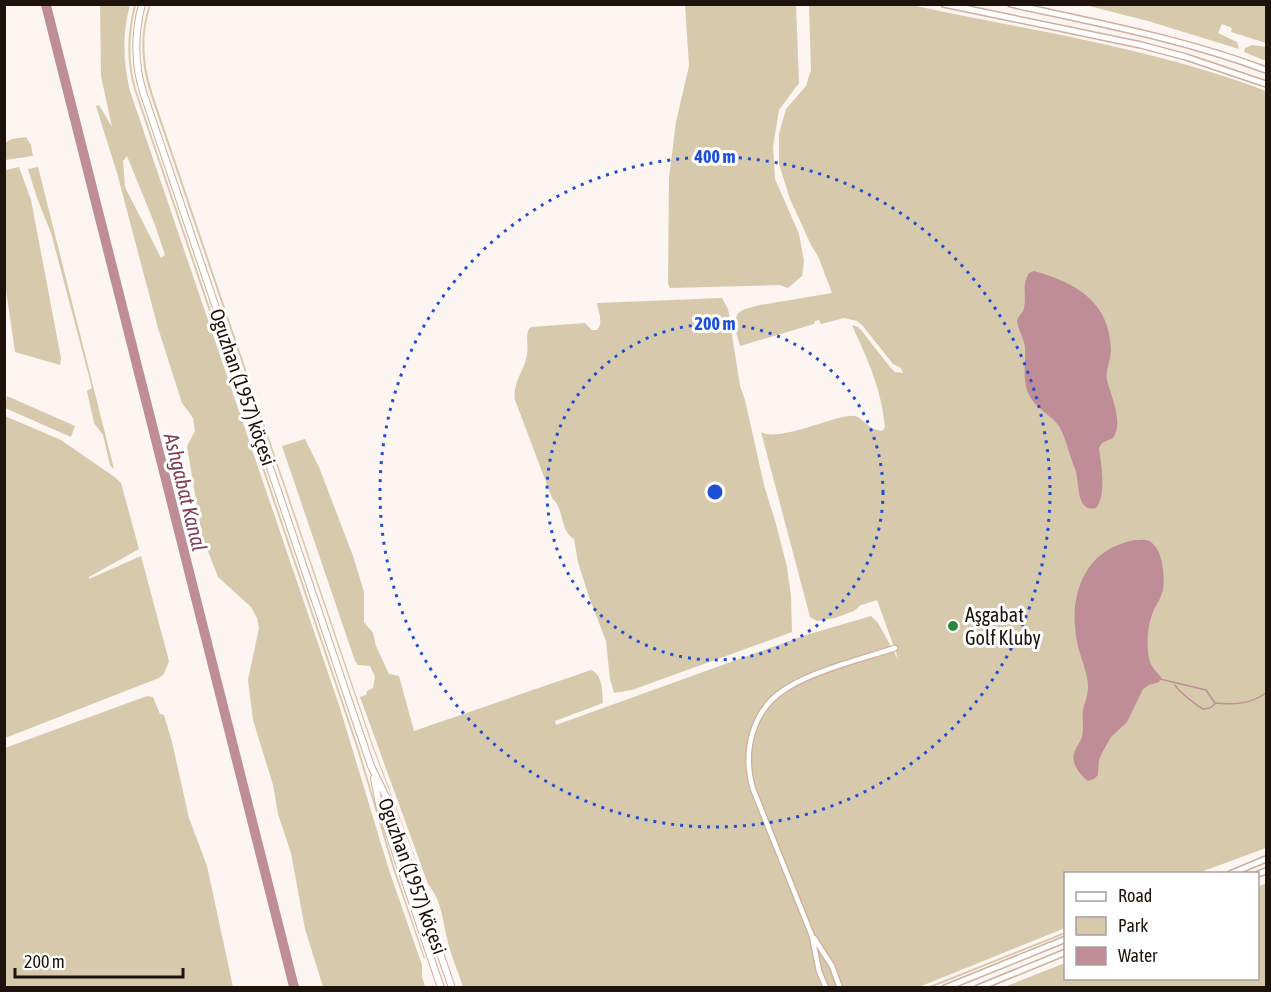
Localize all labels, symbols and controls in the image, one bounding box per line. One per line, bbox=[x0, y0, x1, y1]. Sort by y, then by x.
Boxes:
text: 400 m bbox=[694, 146, 735, 167]
street label: Oguzhan (1957) köçesi bbox=[205, 306, 281, 468]
text: 200 m bbox=[695, 313, 735, 334]
water label: Ashgabat Kanal bbox=[159, 429, 212, 554]
centre of rings bbox=[705, 482, 725, 502]
place label: Aşgabat Golf Kluby bbox=[965, 603, 1041, 649]
marker: Aşgabat Golf Kluby bbox=[946, 619, 960, 633]
street label: Oguzhan (1957) köçesi bbox=[374, 795, 452, 957]
legend bbox=[1064, 872, 1259, 980]
text: Road bbox=[1118, 885, 1152, 906]
text: Park bbox=[1118, 915, 1148, 936]
scale bar bbox=[15, 941, 183, 979]
text: Water bbox=[1118, 945, 1158, 966]
text: 200 m bbox=[24, 951, 65, 972]

